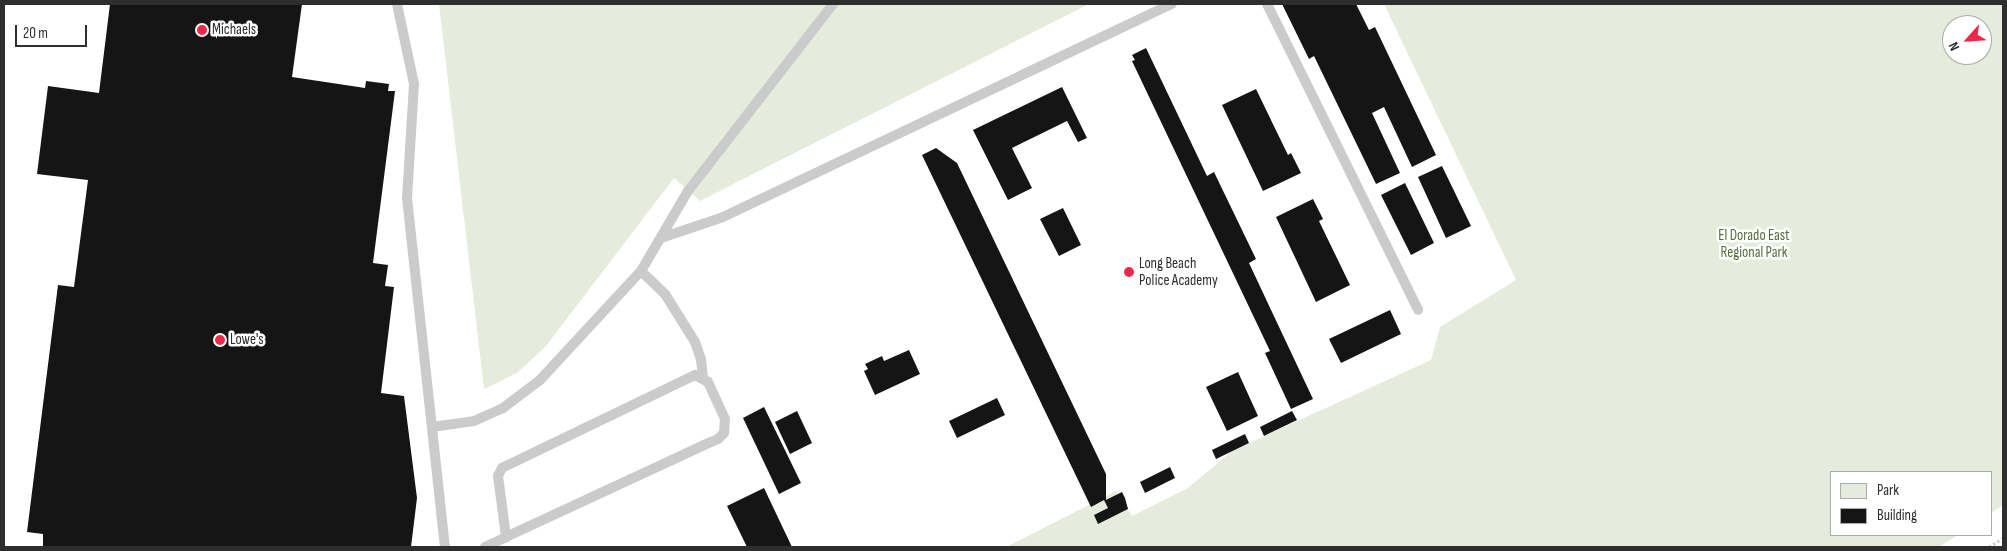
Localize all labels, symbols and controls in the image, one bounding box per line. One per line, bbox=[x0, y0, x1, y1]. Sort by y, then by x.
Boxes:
scale bar bbox=[18, 15, 90, 47]
north arrow bbox=[1942, 15, 1992, 65]
place label: Michaels bbox=[212, 21, 256, 39]
text: 20 m bbox=[23, 24, 48, 43]
marker: Michaels bbox=[196, 24, 208, 36]
text: N bbox=[1945, 39, 1963, 53]
park label: El Dorado East Regional Park bbox=[1718, 226, 1790, 261]
place label: Long Beach Police Academy bbox=[1139, 254, 1218, 289]
marker: Long Beach Police Academy bbox=[1123, 266, 1135, 278]
place label: Lowe's bbox=[230, 331, 264, 349]
marker: Lowe's bbox=[214, 334, 226, 346]
legend bbox=[1830, 471, 1992, 536]
text: Park bbox=[1877, 481, 1899, 500]
text: Building bbox=[1877, 506, 1917, 525]

